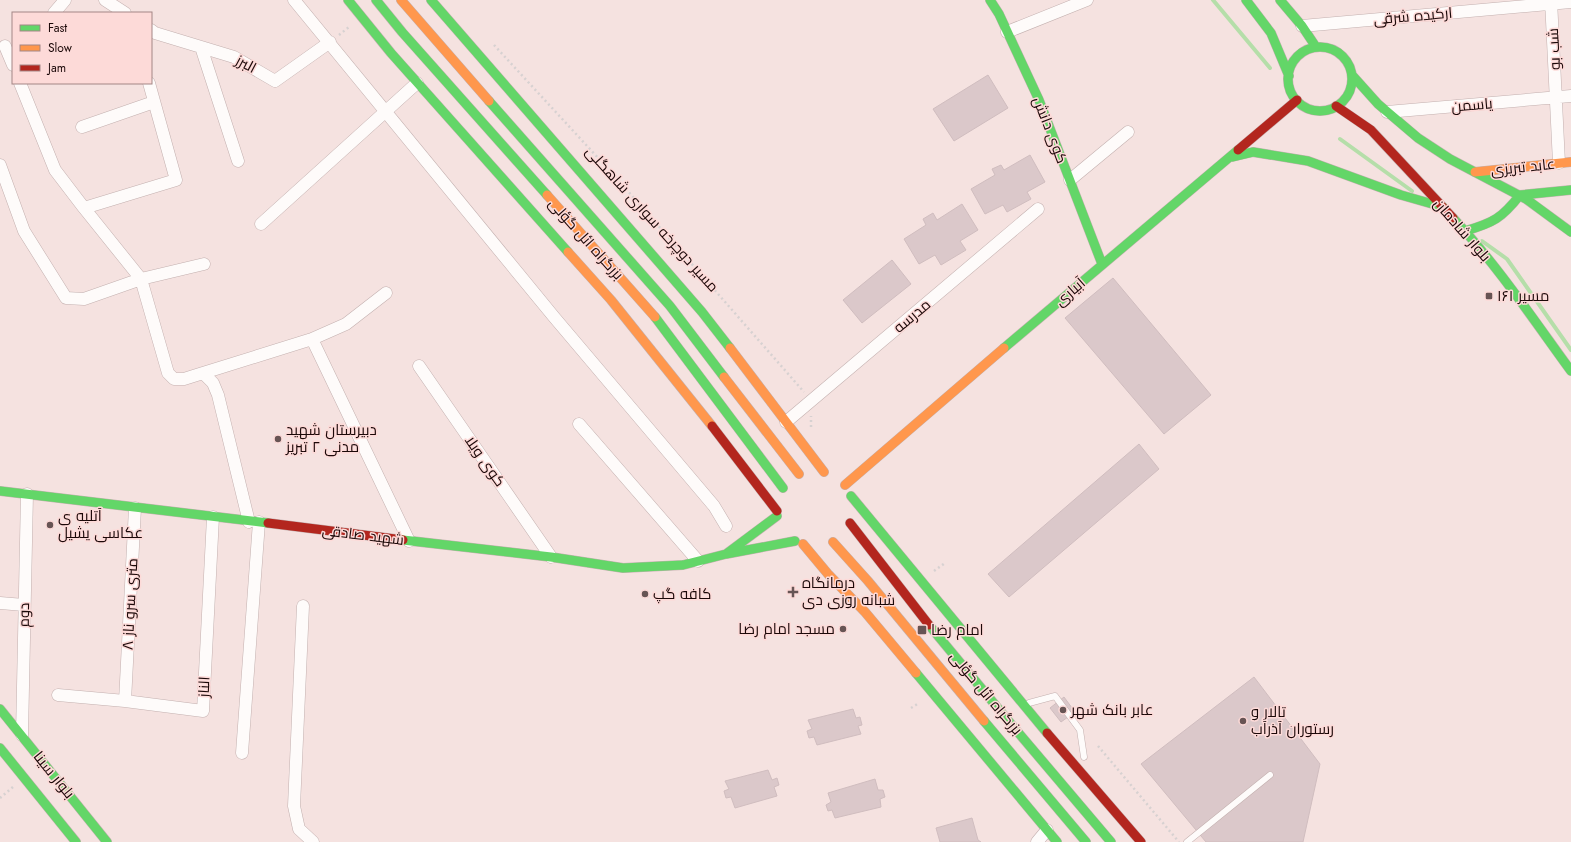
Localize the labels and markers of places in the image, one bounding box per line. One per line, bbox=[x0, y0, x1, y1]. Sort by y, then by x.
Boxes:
place label: مسیر ۱۶۱ bbox=[1497, 285, 1549, 307]
marker: مسیر ۱۶۱ bbox=[1484, 291, 1494, 301]
place label: دبیرستان شهید مدنی ۲ تبریز bbox=[285, 419, 377, 458]
marker: دبیرستان شهید مدنی ۲ تبریز bbox=[273, 434, 283, 444]
place label: آتلیه ی عکاسی یشیل bbox=[58, 505, 143, 544]
marker: آتلیه ی عکاسی یشیل bbox=[45, 520, 55, 530]
place label: درمانگاه شبانه روزی دی bbox=[802, 572, 895, 611]
place label: کافه گپ bbox=[653, 583, 711, 605]
marker: درمانگاه شبانه روزی دی bbox=[787, 586, 799, 598]
marker: کافه گپ bbox=[640, 589, 650, 599]
place label: مسجد امام رضا bbox=[738, 618, 835, 640]
place label: امام رضا bbox=[931, 619, 984, 641]
marker: مسجد امام رضا bbox=[838, 624, 848, 634]
marker: امام رضا bbox=[916, 624, 928, 636]
place label: عابر بانک شهر bbox=[1070, 699, 1153, 721]
place label: تالار و رستوران آذرآب bbox=[1251, 701, 1334, 740]
marker: عابر بانک شهر bbox=[1058, 705, 1068, 715]
marker: تالار و رستوران آذرآب bbox=[1238, 716, 1248, 726]

